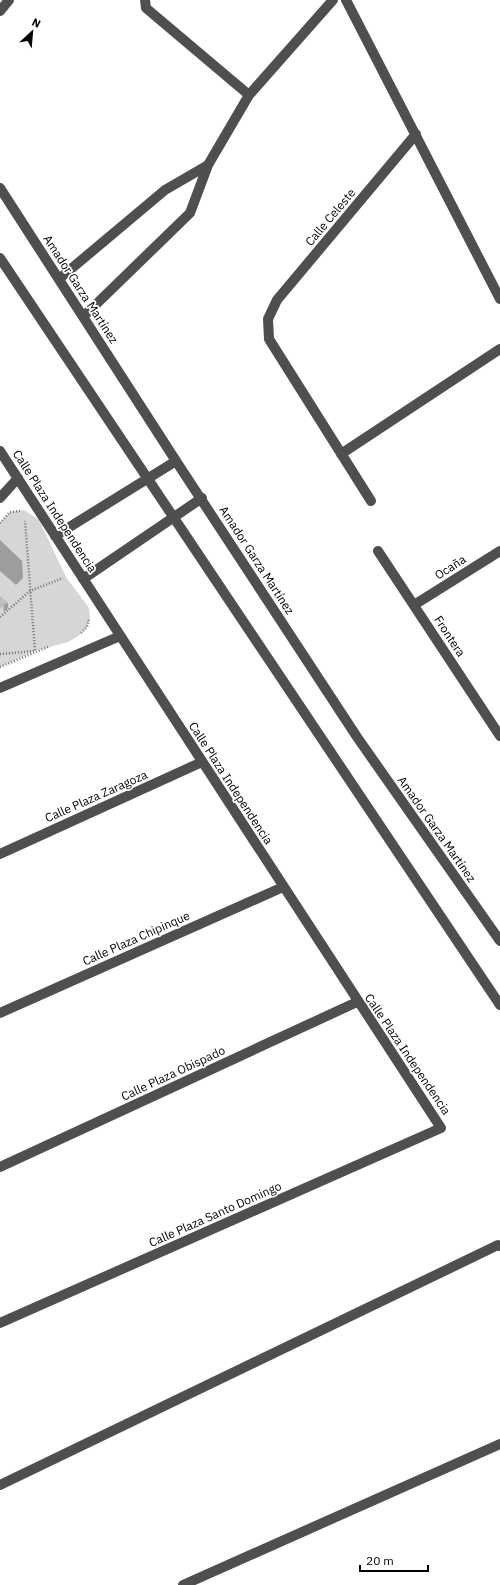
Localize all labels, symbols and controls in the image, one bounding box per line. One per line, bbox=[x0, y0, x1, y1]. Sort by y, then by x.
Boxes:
north arrow bbox=[12, 12, 52, 52]
text: N bbox=[30, 15, 43, 31]
street label: Calle Celeste bbox=[302, 185, 359, 249]
street label: Amador Garza Martínez bbox=[40, 232, 122, 346]
street label: Calle Plaza Independencia bbox=[10, 447, 101, 575]
street label: Amador Garza Martínez bbox=[216, 503, 298, 617]
street label: Ocaña bbox=[432, 551, 469, 583]
street label: Frontera bbox=[431, 613, 469, 660]
street label: Calle Plaza Independencia bbox=[186, 719, 277, 847]
street label: Calle Plaza Zaragoza bbox=[42, 766, 150, 825]
street label: Amador Garza Martínez bbox=[395, 773, 480, 885]
street label: Calle Plaza Chipinque bbox=[80, 907, 192, 968]
street label: Calle Plaza Independencia bbox=[362, 991, 454, 1118]
street label: Calle Plaza Obispado bbox=[119, 1042, 228, 1104]
street label: Calle Plaza Santo Domingo bbox=[146, 1178, 284, 1250]
scale bar bbox=[360, 1547, 428, 1573]
text: 20 m bbox=[366, 1553, 394, 1568]

